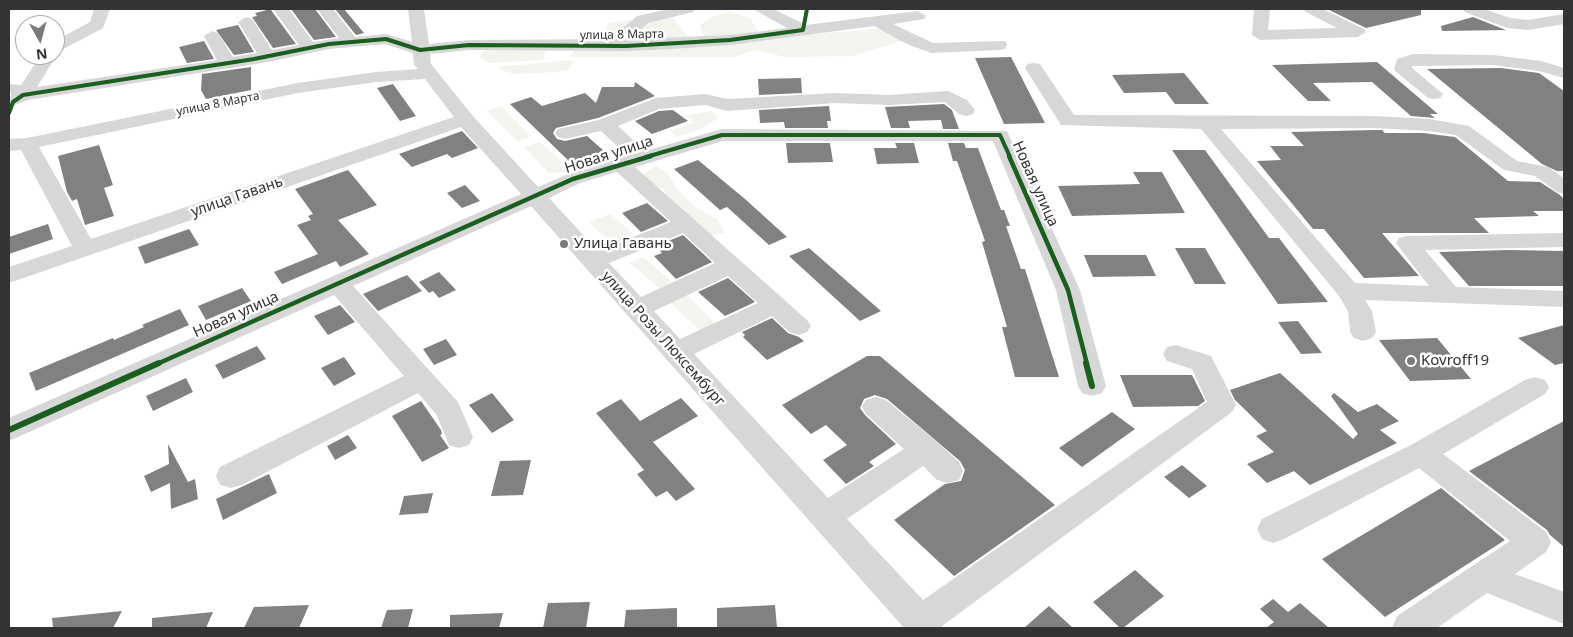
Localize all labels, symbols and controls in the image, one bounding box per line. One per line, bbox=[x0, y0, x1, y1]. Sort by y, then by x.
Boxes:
north arrow bbox=[15, 15, 65, 65]
street label: улица 8 Марта bbox=[580, 27, 664, 43]
text: N bbox=[35, 44, 49, 65]
street label: улица 8 Марта bbox=[175, 89, 261, 119]
street label: Новая улица bbox=[563, 132, 655, 178]
street label: Новая улица bbox=[1008, 138, 1062, 230]
street label: улица Гавань bbox=[189, 173, 285, 221]
place label: Улица Гавань bbox=[574, 235, 672, 253]
marker: Улица Гавань bbox=[558, 238, 570, 250]
street label: улица Розы Люксембург bbox=[597, 268, 729, 410]
street label: Новая улица bbox=[190, 288, 282, 342]
place label: Kovroff19 bbox=[1421, 352, 1489, 370]
marker: Kovroff19 bbox=[1405, 355, 1417, 367]

